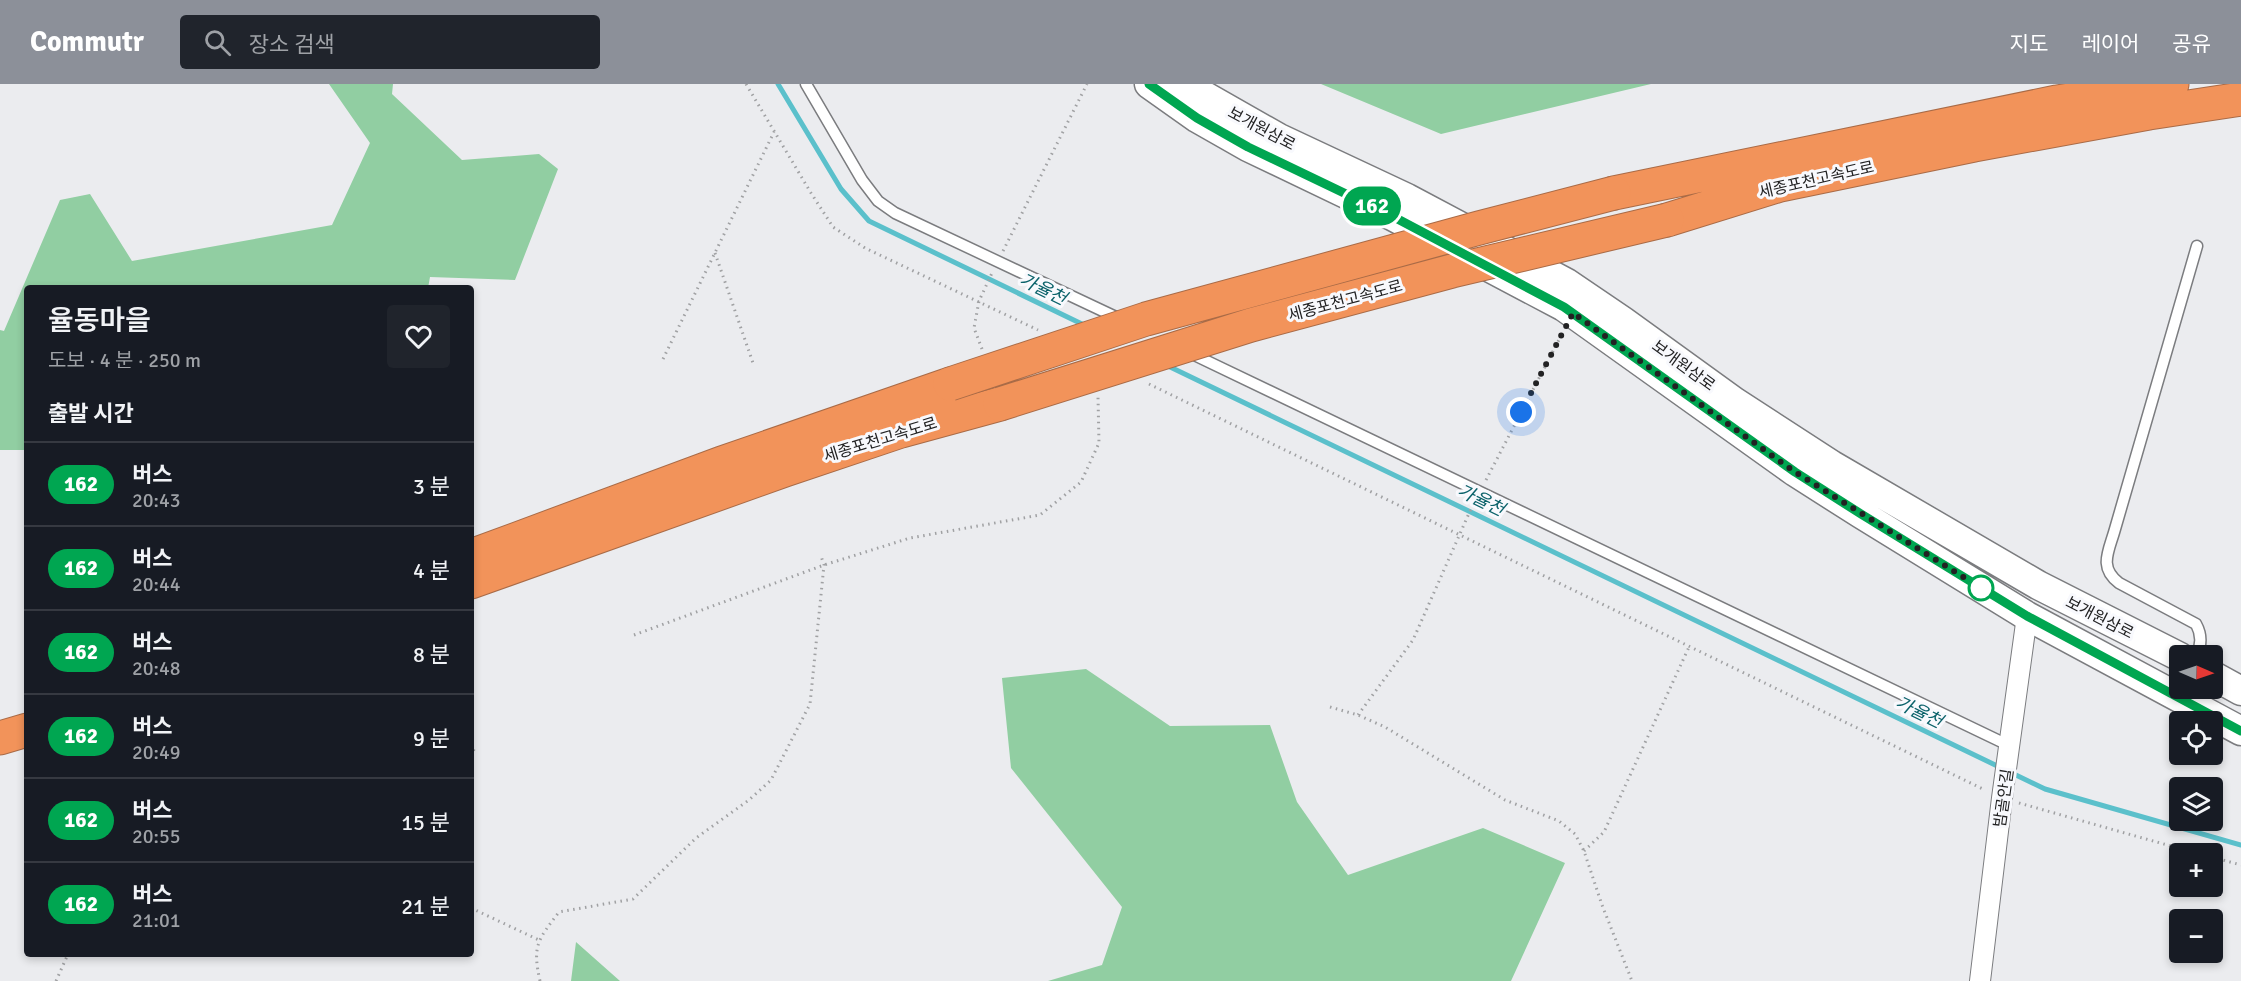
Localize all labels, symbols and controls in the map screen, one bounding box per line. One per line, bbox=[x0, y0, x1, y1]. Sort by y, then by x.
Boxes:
search box bbox=[180, 15, 600, 69]
text: Commutr bbox=[30, 25, 144, 59]
icon: search bbox=[201, 26, 234, 59]
text: 장소 검색 bbox=[249, 31, 335, 58]
text: 지도 bbox=[2010, 31, 2048, 57]
text: 레이어 bbox=[2081, 31, 2139, 57]
text: 공유 bbox=[2172, 31, 2211, 57]
street label: 보개원삼로 bbox=[1224, 103, 1299, 155]
street label: 세종포천고속도로 bbox=[1757, 157, 1876, 203]
line badge: 162 bbox=[1338, 186, 1406, 226]
text: 162 bbox=[1355, 193, 1389, 219]
water label: 가율천 bbox=[1016, 268, 1072, 311]
street label: 세종포천고속도로 bbox=[1286, 276, 1405, 326]
text: 율동마을 bbox=[48, 304, 151, 338]
button: heart bbox=[387, 305, 450, 368]
street label: 보개원삼로 bbox=[1648, 336, 1719, 396]
text: 도보 · 4 분 · 250 m bbox=[48, 348, 201, 373]
your location bbox=[1506, 397, 1536, 427]
text: 출발 시간 bbox=[48, 400, 134, 427]
street label: 세종포천고속도로 bbox=[821, 413, 940, 467]
text: 버스 bbox=[132, 461, 172, 488]
text: 162 bbox=[64, 471, 98, 497]
text: 3 분 bbox=[413, 473, 450, 500]
water label: 가율천 bbox=[1454, 479, 1510, 522]
text: 20:43 bbox=[132, 488, 181, 513]
text: 버스 bbox=[132, 545, 172, 572]
text: 162 bbox=[64, 555, 98, 581]
text: 4 분 bbox=[413, 557, 450, 584]
text: 20:44 bbox=[132, 572, 181, 597]
unlabelled marker bbox=[1968, 575, 1994, 601]
street label: 보개원삼로 bbox=[2062, 592, 2137, 644]
text: 버스 bbox=[132, 629, 172, 656]
text: 162 bbox=[64, 639, 98, 665]
text: 8 분 bbox=[413, 641, 450, 668]
north arrow bbox=[2169, 645, 2223, 699]
map controls bbox=[2169, 645, 2223, 963]
text: 20:48 bbox=[132, 656, 181, 681]
water label: 가율천 bbox=[1892, 691, 1948, 734]
button: locate bbox=[2169, 711, 2223, 765]
text: 버스 bbox=[132, 713, 172, 740]
text: 162 bbox=[64, 723, 98, 749]
text: 9 분 bbox=[413, 725, 450, 752]
text: 20:49 bbox=[132, 740, 181, 765]
street label: 밤골안길 bbox=[1990, 768, 2018, 829]
button: layers bbox=[2169, 777, 2223, 831]
text: 버스 bbox=[132, 797, 172, 824]
text: 162 bbox=[64, 807, 98, 833]
text: 15 분 bbox=[401, 809, 450, 836]
text: 20:55 bbox=[132, 824, 181, 849]
button: + bbox=[2169, 843, 2223, 897]
text: 버스 bbox=[132, 881, 172, 908]
text: 162 bbox=[64, 891, 98, 917]
text: 21 분 bbox=[401, 893, 450, 920]
text: 21:01 bbox=[132, 908, 181, 933]
button: − bbox=[2169, 909, 2223, 963]

